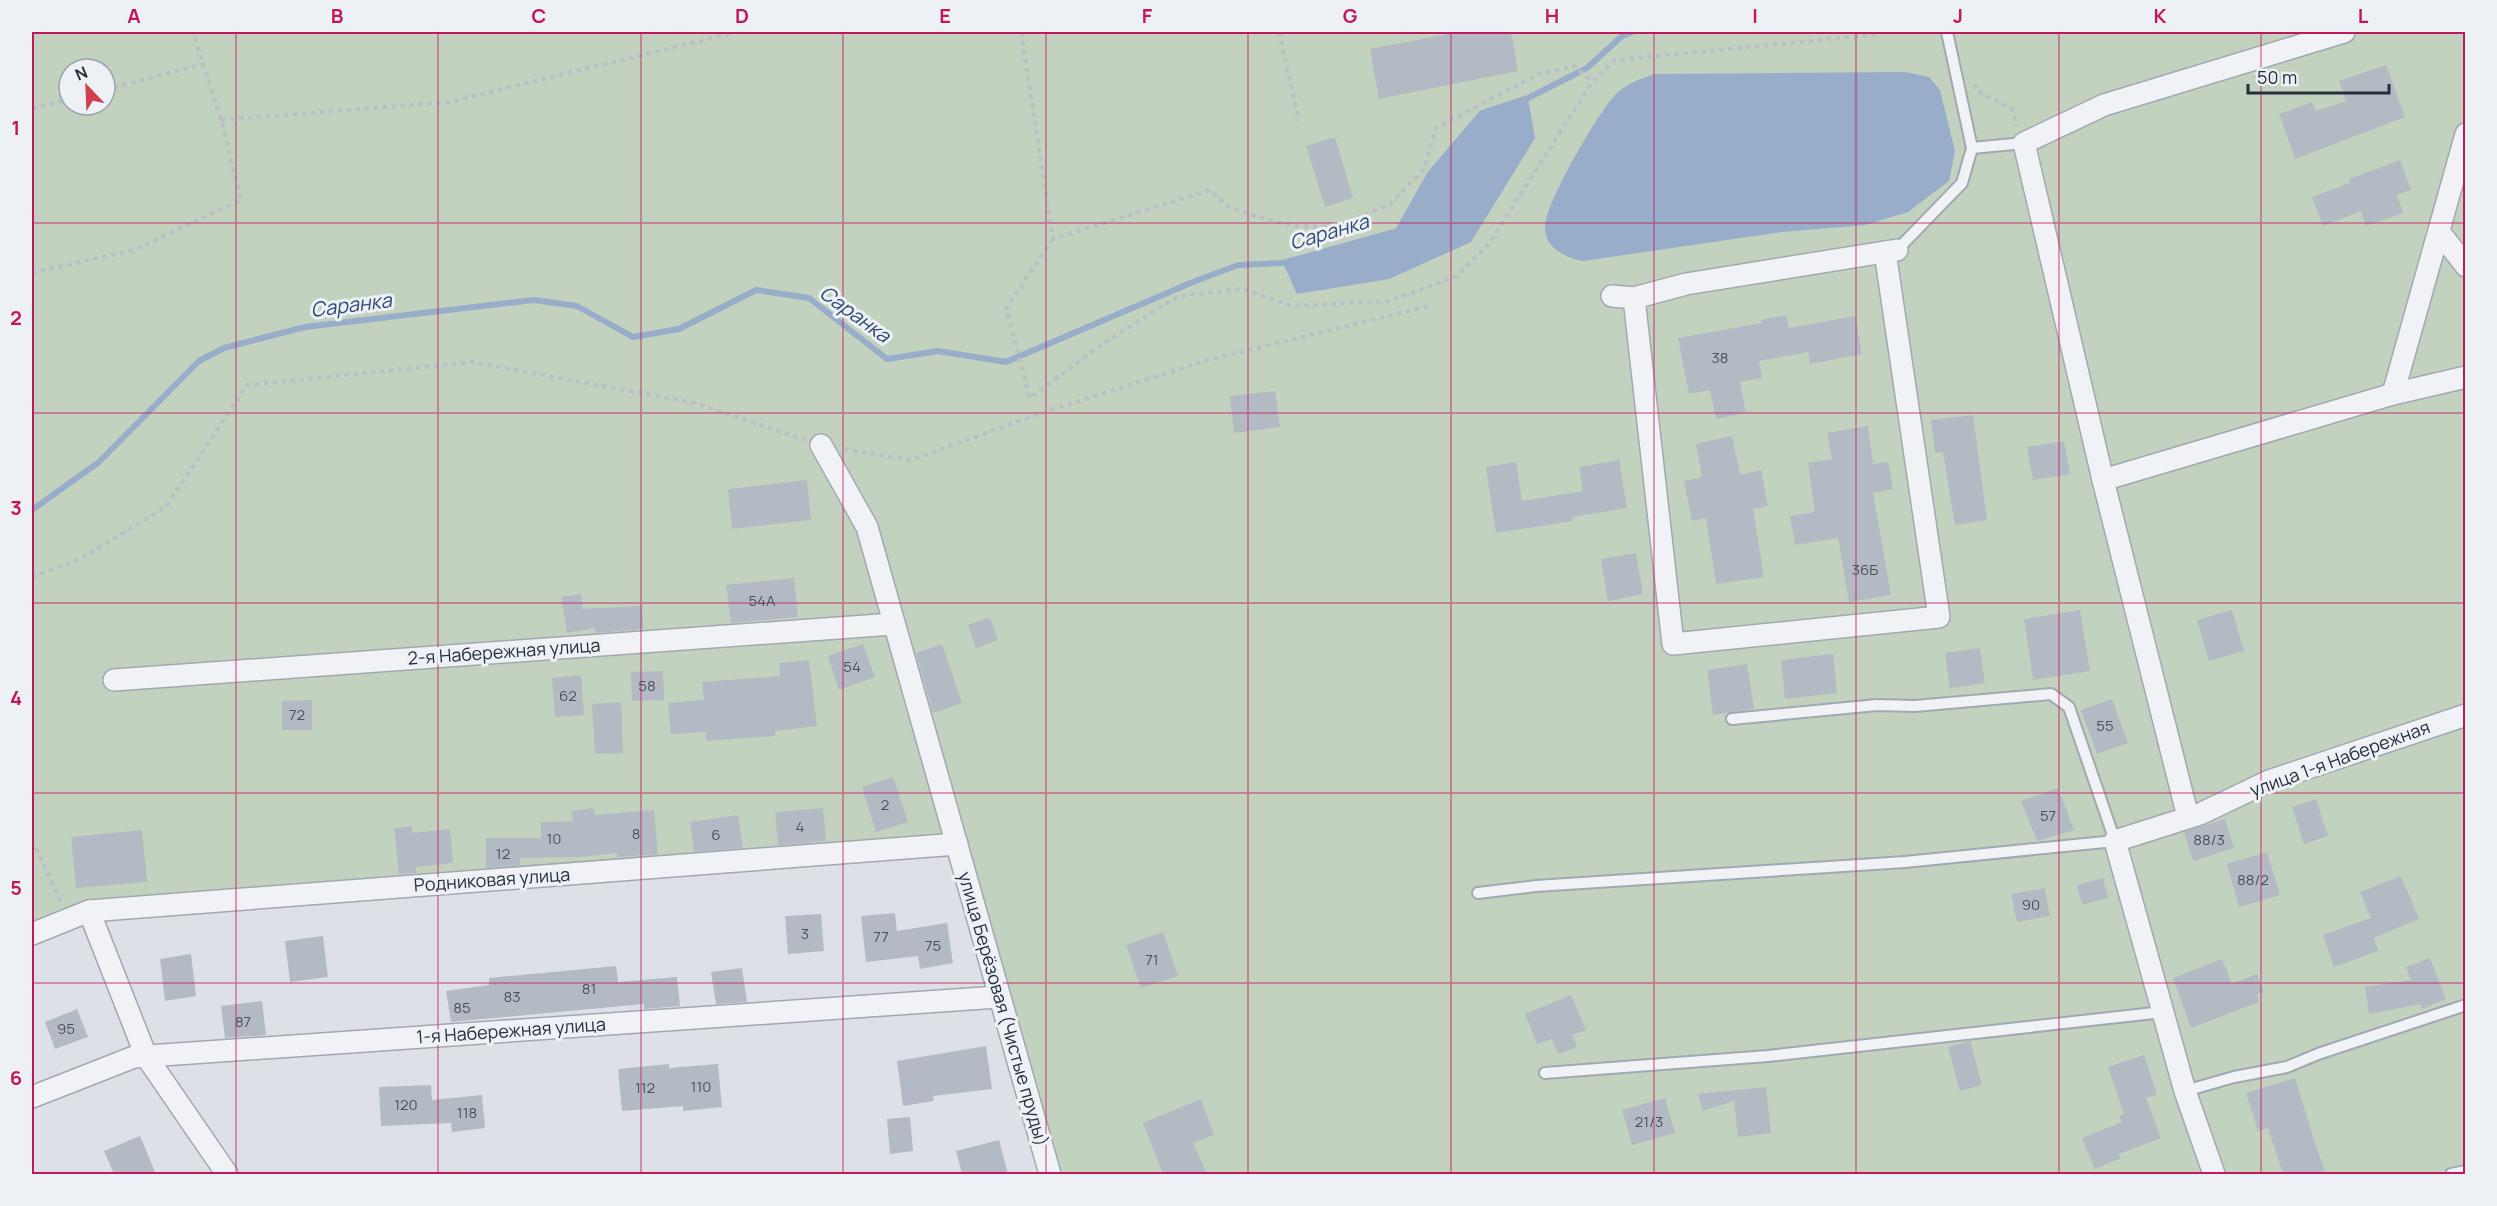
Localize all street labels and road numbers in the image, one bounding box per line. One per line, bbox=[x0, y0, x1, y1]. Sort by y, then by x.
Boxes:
street label: 2-я Набережная улица bbox=[407, 632, 601, 670]
street label: улица 1-я Набережная bbox=[2246, 714, 2433, 802]
street label: Родниковая улица bbox=[413, 862, 571, 896]
street label: улица Берёзовая (Чистые пруды) bbox=[953, 869, 1055, 1149]
street label: 1-я Набережная улица bbox=[415, 1011, 606, 1049]

